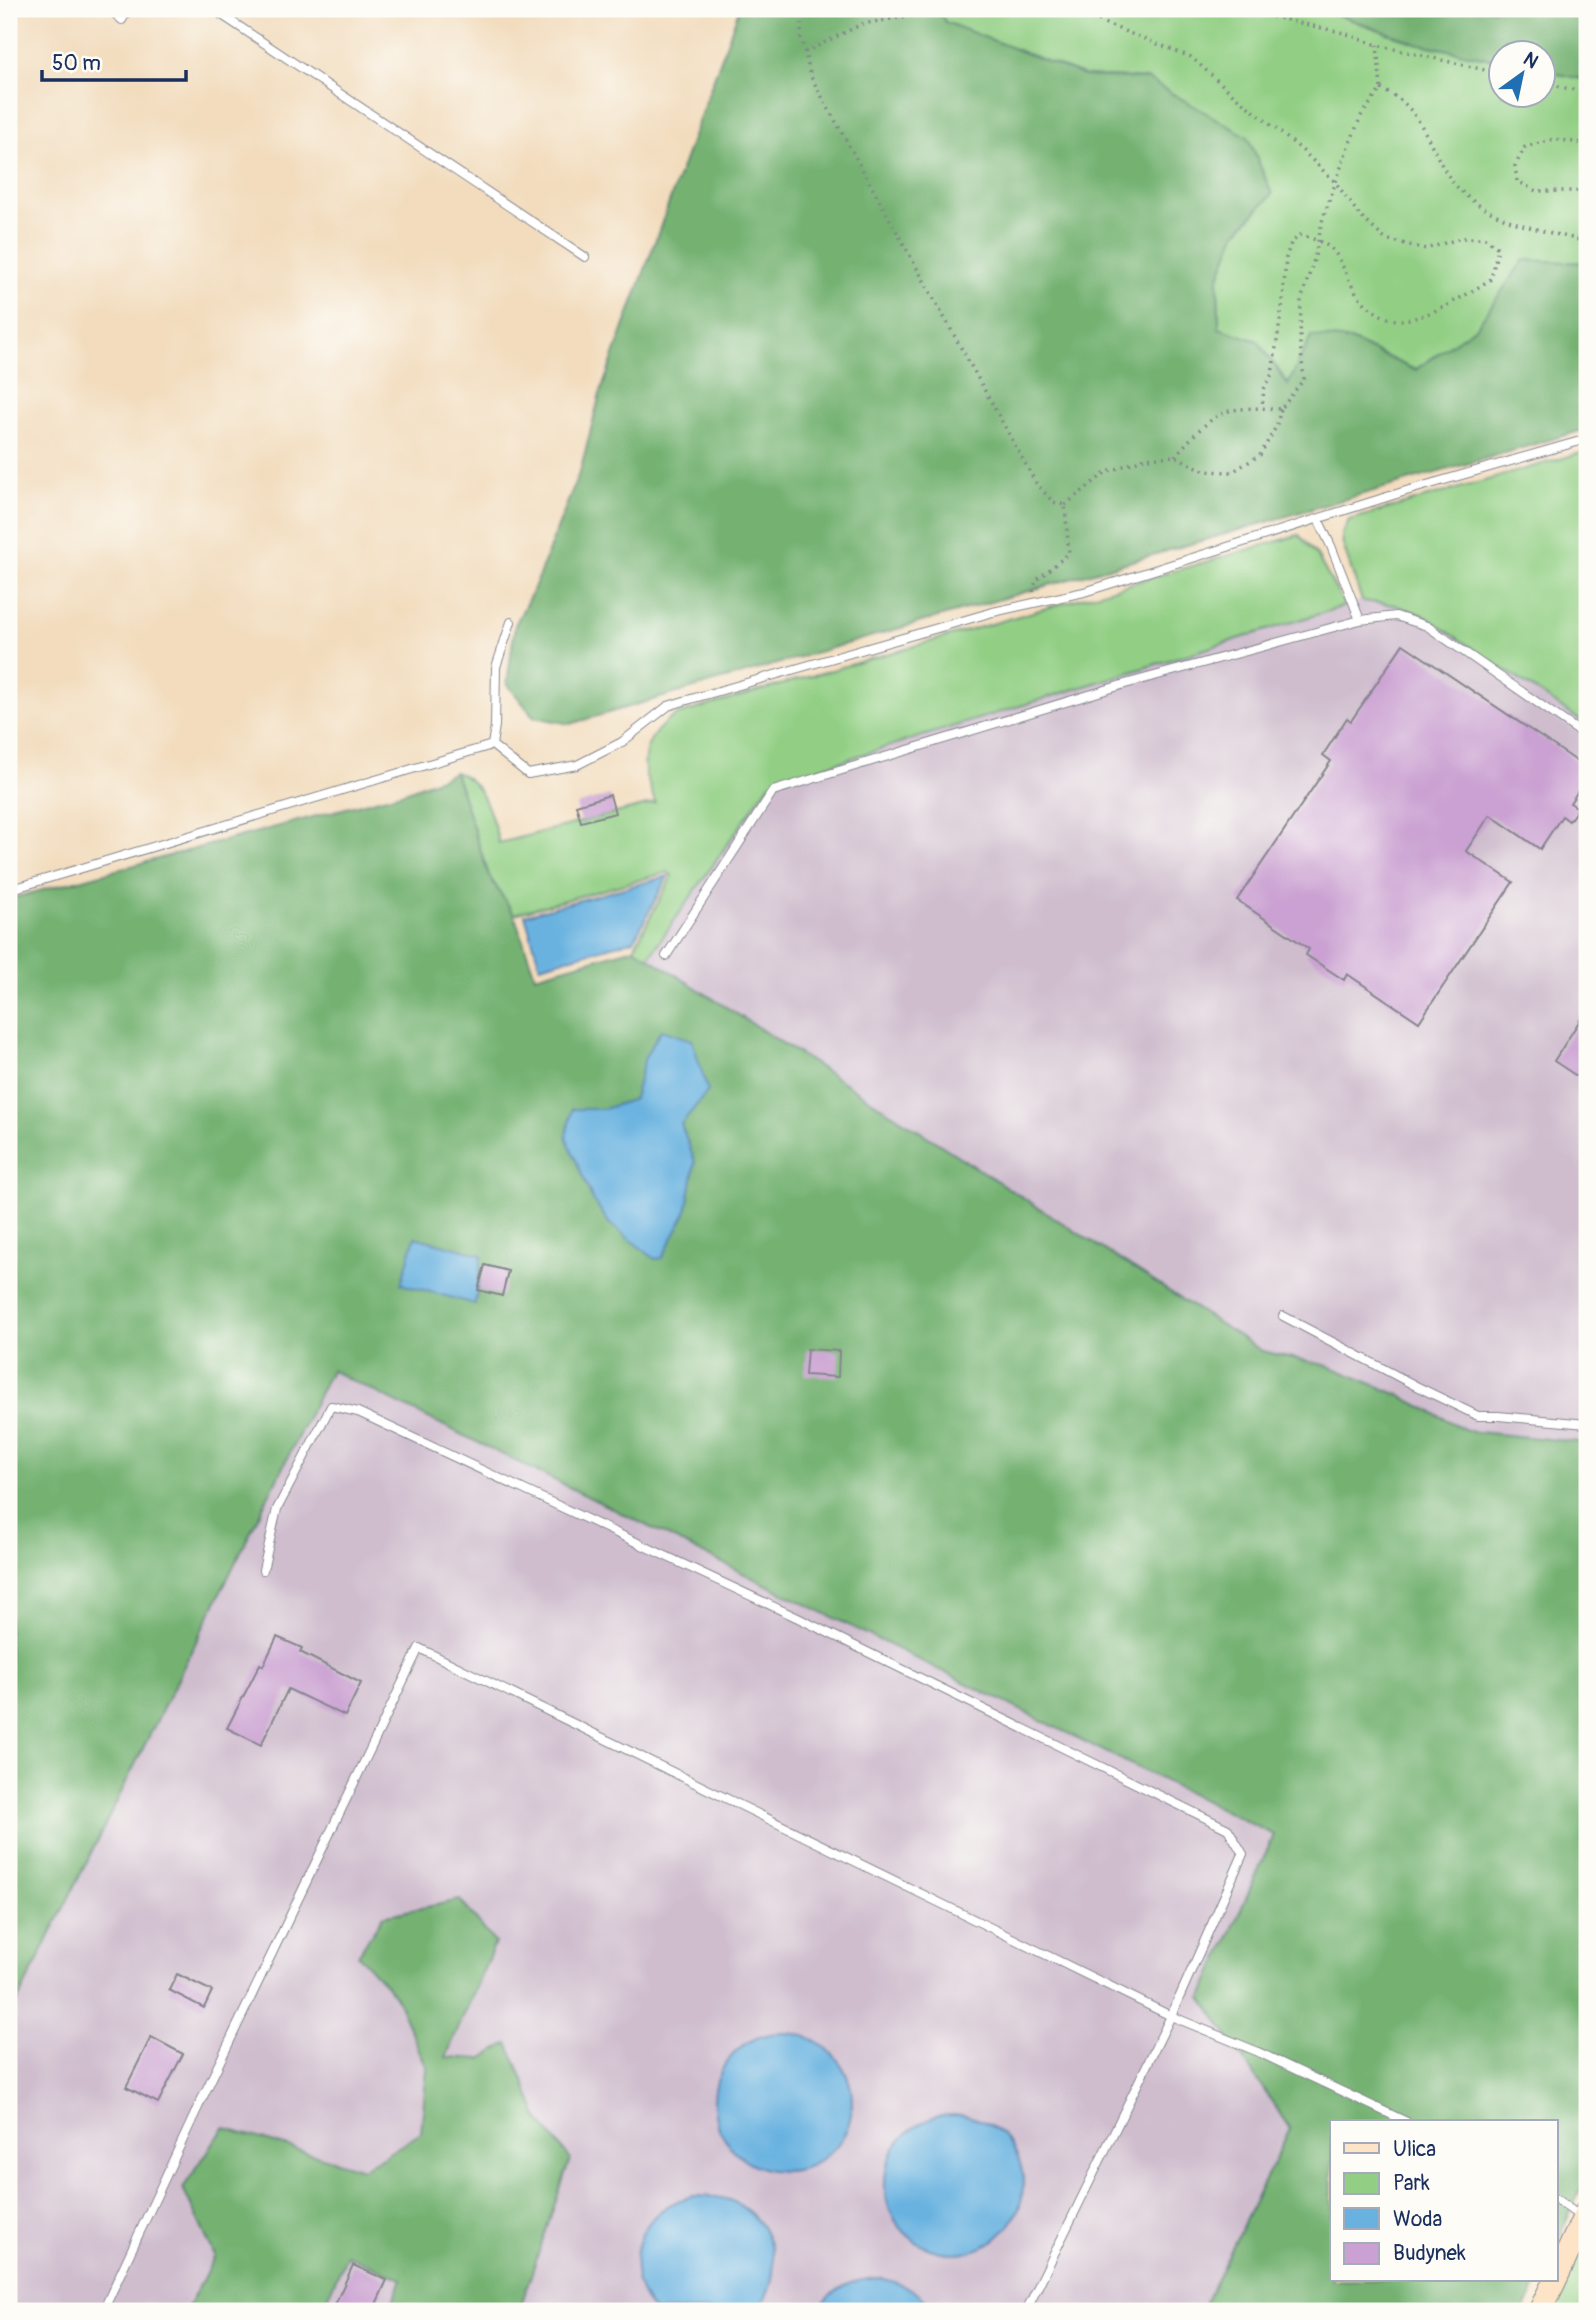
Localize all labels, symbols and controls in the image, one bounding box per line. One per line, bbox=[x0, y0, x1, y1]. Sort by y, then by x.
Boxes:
scale bar bbox=[42, 38, 186, 82]
north arrow bbox=[1488, 38, 1558, 108]
text: N bbox=[1519, 47, 1543, 74]
text: 50 m bbox=[52, 50, 101, 77]
legend bbox=[1330, 2120, 1558, 2282]
text: Ulica bbox=[1393, 2136, 1436, 2163]
text: Park bbox=[1393, 2170, 1430, 2197]
text: Woda bbox=[1393, 2206, 1442, 2233]
text: Budynek bbox=[1393, 2240, 1466, 2267]

